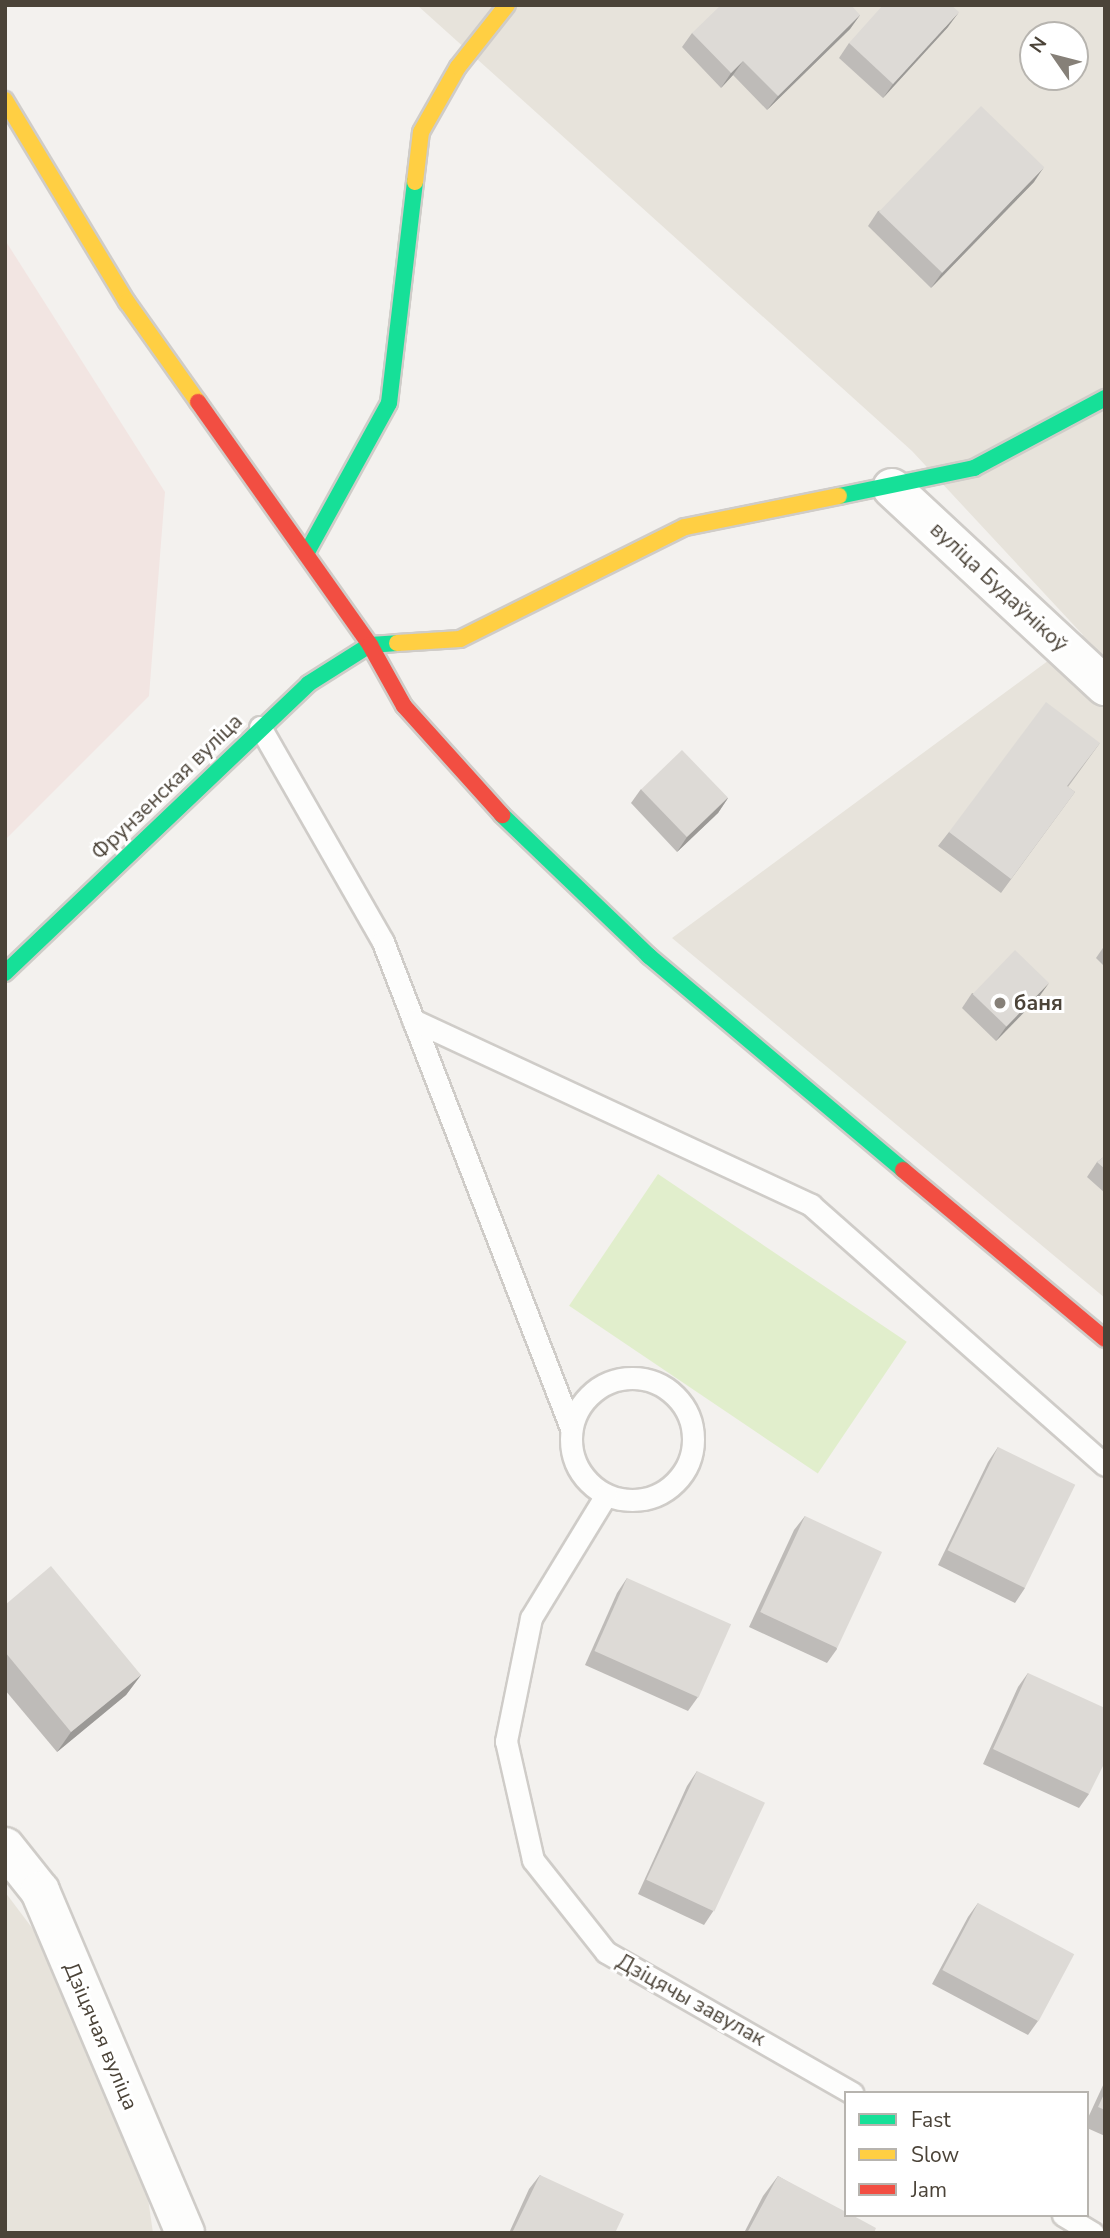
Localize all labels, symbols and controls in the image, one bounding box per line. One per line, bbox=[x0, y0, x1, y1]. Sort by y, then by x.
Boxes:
north arrow bbox=[1019, 21, 1089, 91]
text: N bbox=[1024, 32, 1053, 58]
street label: вуліца Будаўнікоў bbox=[925, 517, 1073, 657]
street label: Фрунзенская вуліца bbox=[87, 709, 247, 865]
place label: баня bbox=[1014, 990, 1063, 1016]
marker: баня bbox=[992, 995, 1008, 1011]
street label: Дзіцячы завулак bbox=[612, 1949, 770, 2051]
street label: Дзіцячая вуліца bbox=[58, 1958, 144, 2114]
legend bbox=[844, 2091, 1089, 2217]
text: Fast bbox=[911, 2106, 951, 2134]
text: Slow bbox=[911, 2141, 959, 2169]
text: Jam bbox=[911, 2176, 947, 2204]

